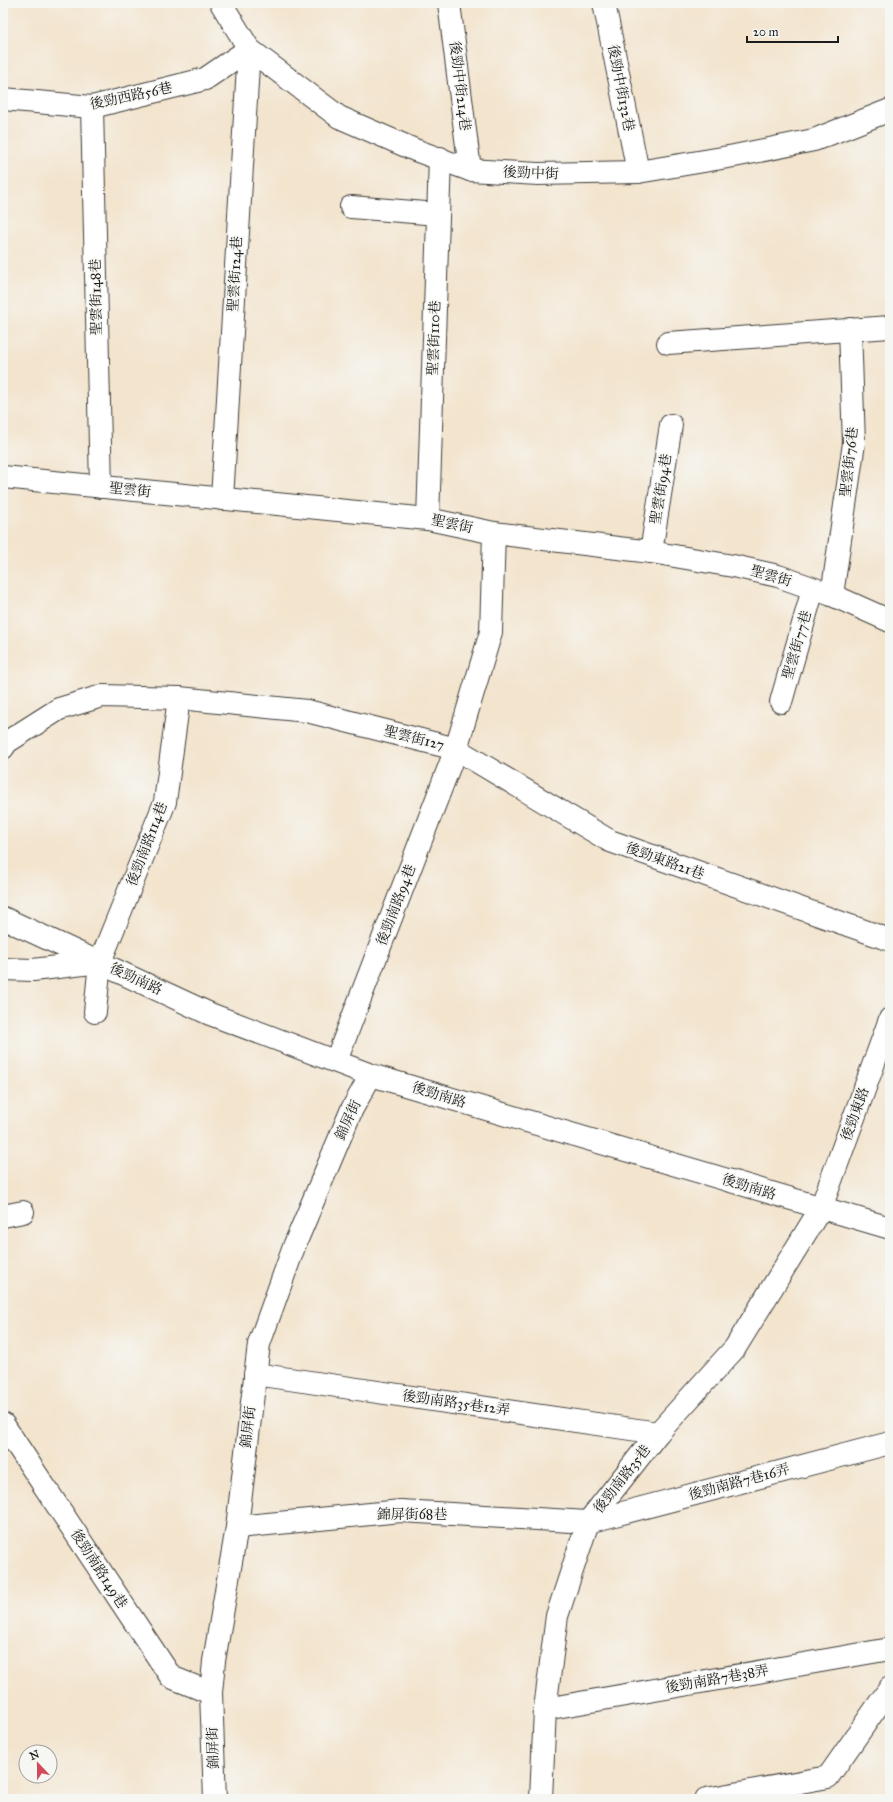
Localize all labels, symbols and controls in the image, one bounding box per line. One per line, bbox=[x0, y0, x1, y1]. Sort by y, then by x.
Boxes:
scale bar bbox=[747, 18, 838, 44]
text: 20 m bbox=[753, 25, 779, 39]
street label: 後勁中街214巷 bbox=[446, 40, 474, 132]
street label: 後勁中街132巷 bbox=[604, 43, 638, 133]
street label: 後勁西路56巷 bbox=[88, 79, 174, 113]
street label: 後勁中街 bbox=[503, 164, 559, 182]
street label: 聖雲街124巷 bbox=[225, 235, 245, 313]
street label: 聖雲街148巷 bbox=[87, 258, 105, 336]
street label: 聖雲街110巷 bbox=[424, 300, 444, 376]
street label: 聖雲街76巷 bbox=[837, 426, 861, 498]
street label: 聖雲街94巷 bbox=[647, 452, 675, 526]
street label: 聖雲街 bbox=[108, 479, 152, 501]
street label: 聖雲街 bbox=[430, 511, 474, 537]
street label: 聖雲街 bbox=[748, 562, 794, 590]
street label: 聖雲街77巷 bbox=[779, 609, 815, 681]
street label: 聖雲街127 bbox=[382, 722, 446, 754]
street label: 後勁南路114巷 bbox=[123, 799, 171, 889]
street label: 後勁東路21巷 bbox=[623, 839, 707, 883]
street label: 後勁南路94巷 bbox=[373, 862, 419, 948]
street label: 後勁南路 bbox=[107, 959, 165, 999]
street label: 後勁南路 bbox=[410, 1079, 468, 1111]
street label: 後勁東路 bbox=[837, 1085, 873, 1143]
street label: 錦屏街 bbox=[331, 1097, 365, 1143]
street label: 後勁南路 bbox=[720, 1171, 778, 1203]
street label: 後勁南路35巷12弄 bbox=[401, 1387, 511, 1419]
street label: 錦屏街 bbox=[237, 1405, 259, 1449]
street label: 後勁南路35巷 bbox=[590, 1441, 654, 1517]
street label: 後勁南路7巷16弄 bbox=[687, 1460, 791, 1504]
street label: 錦屏街68巷 bbox=[377, 1506, 447, 1523]
street label: 後勁南路149巷 bbox=[67, 1526, 131, 1612]
street label: 後勁南路7巷38弄 bbox=[664, 1662, 770, 1696]
street label: 錦屏街 bbox=[204, 1727, 222, 1769]
north arrow bbox=[18, 1744, 58, 1784]
text: N bbox=[28, 1747, 42, 1763]

